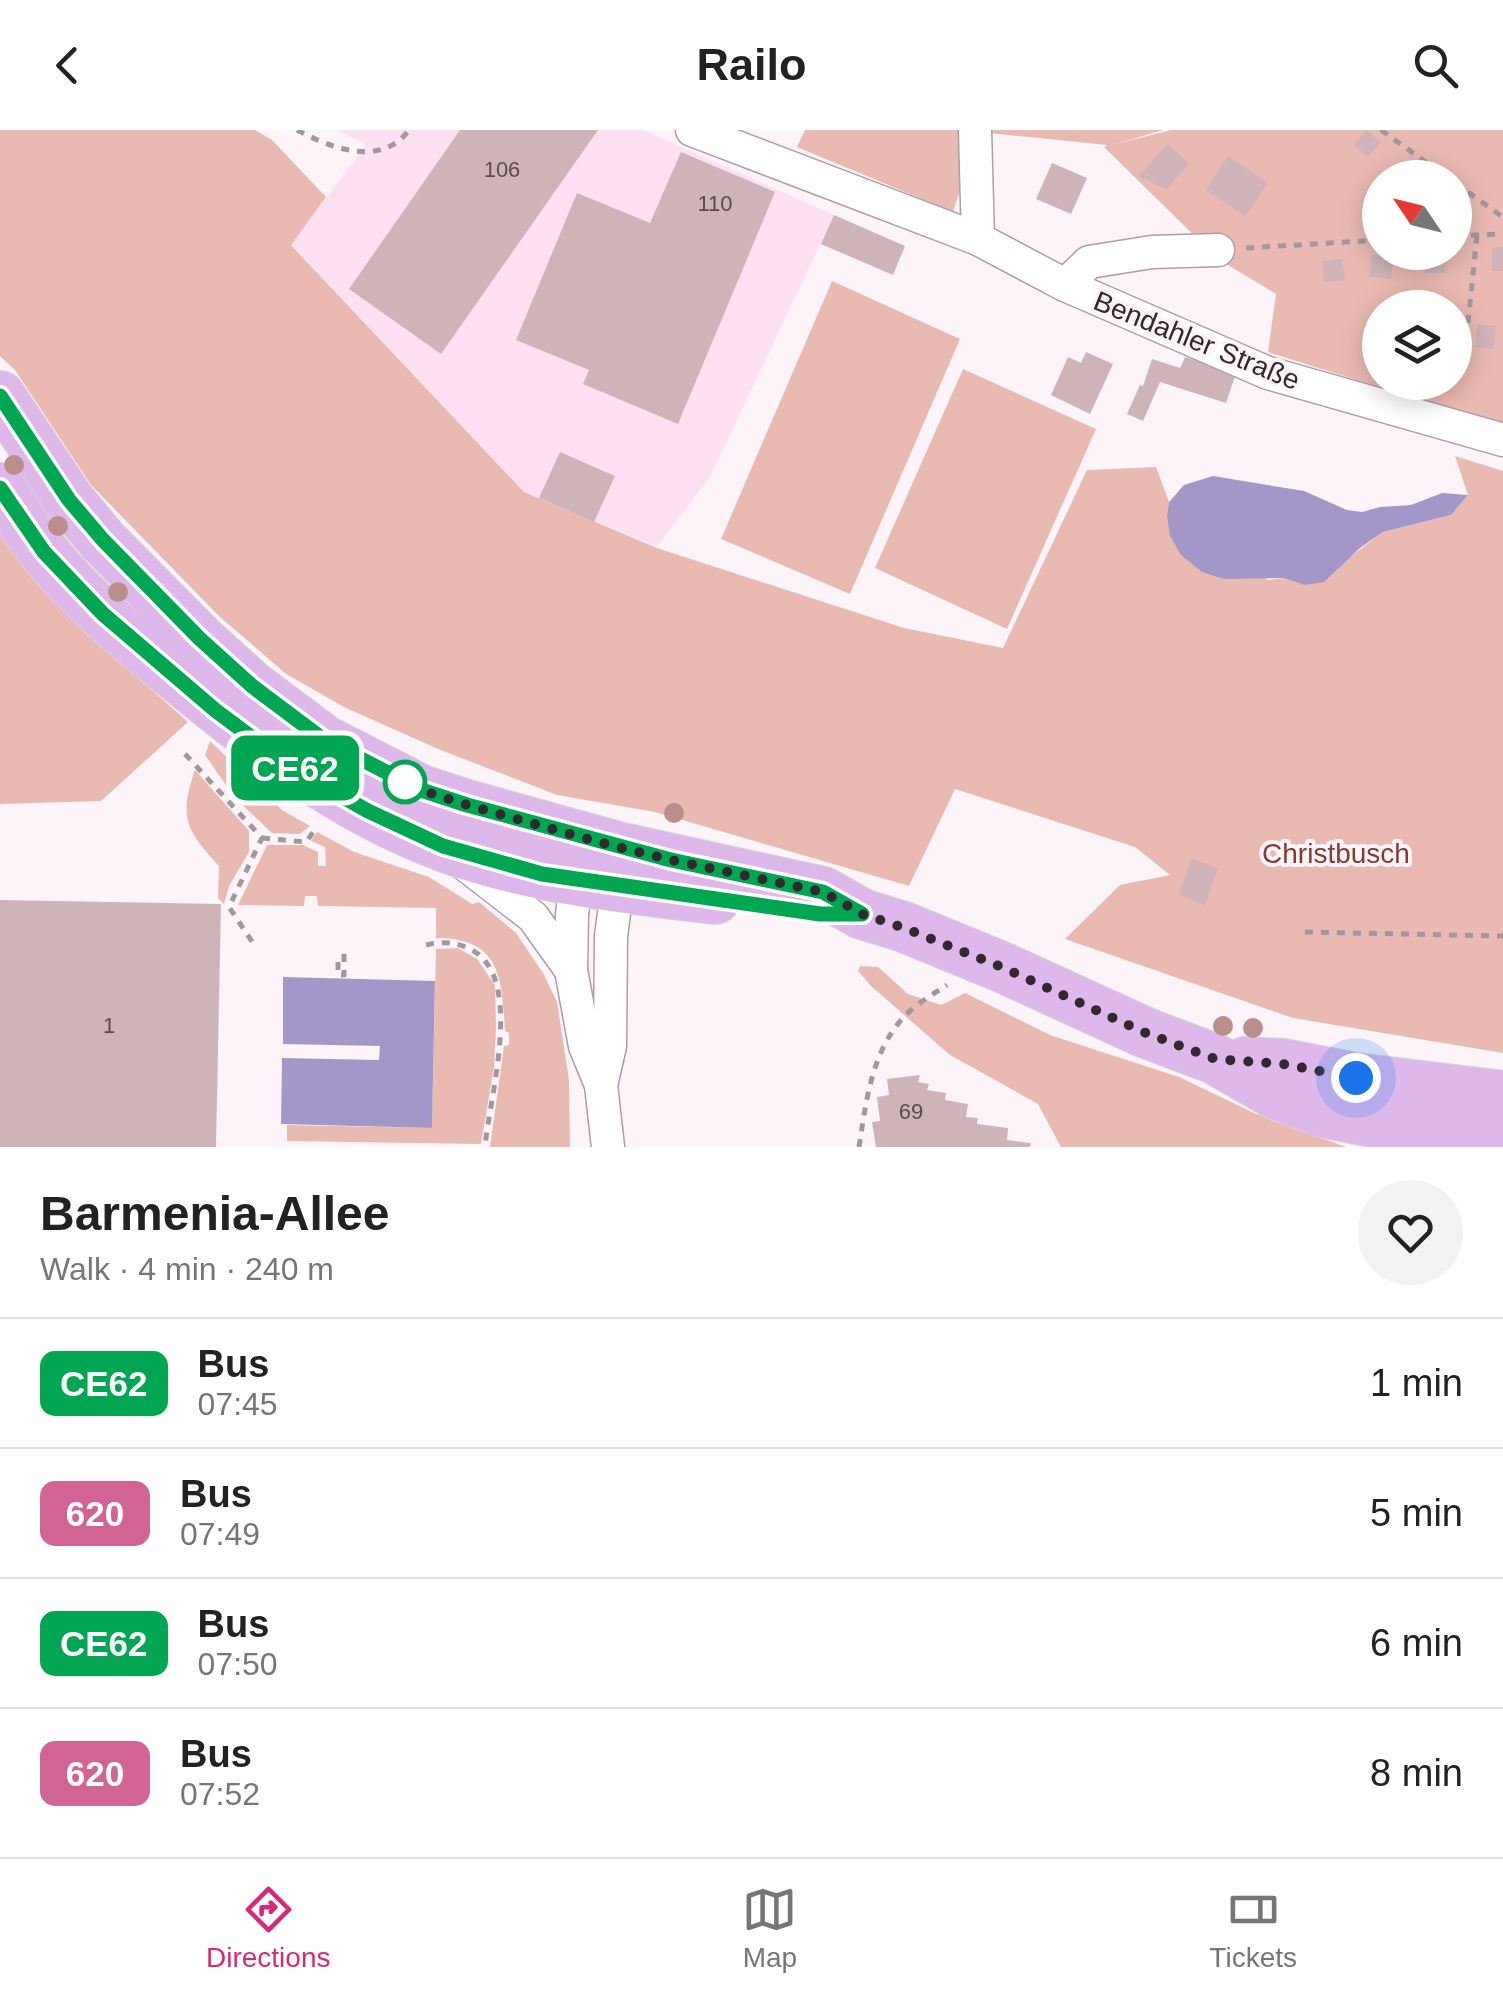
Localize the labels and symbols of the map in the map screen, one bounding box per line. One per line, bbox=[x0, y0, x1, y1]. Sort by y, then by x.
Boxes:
house number: 106 bbox=[484, 157, 520, 182]
north arrow bbox=[1362, 160, 1472, 270]
house number: 110 bbox=[697, 191, 733, 216]
street label: Bendahler Straße bbox=[1089, 285, 1304, 396]
line badge: CE62 bbox=[225, 736, 365, 800]
unlabelled marker bbox=[384, 761, 426, 803]
park label: Christbusch bbox=[1262, 838, 1410, 869]
house number: 1 bbox=[103, 1013, 115, 1038]
your location bbox=[1331, 1053, 1381, 1103]
house number: 69 bbox=[899, 1099, 923, 1124]

